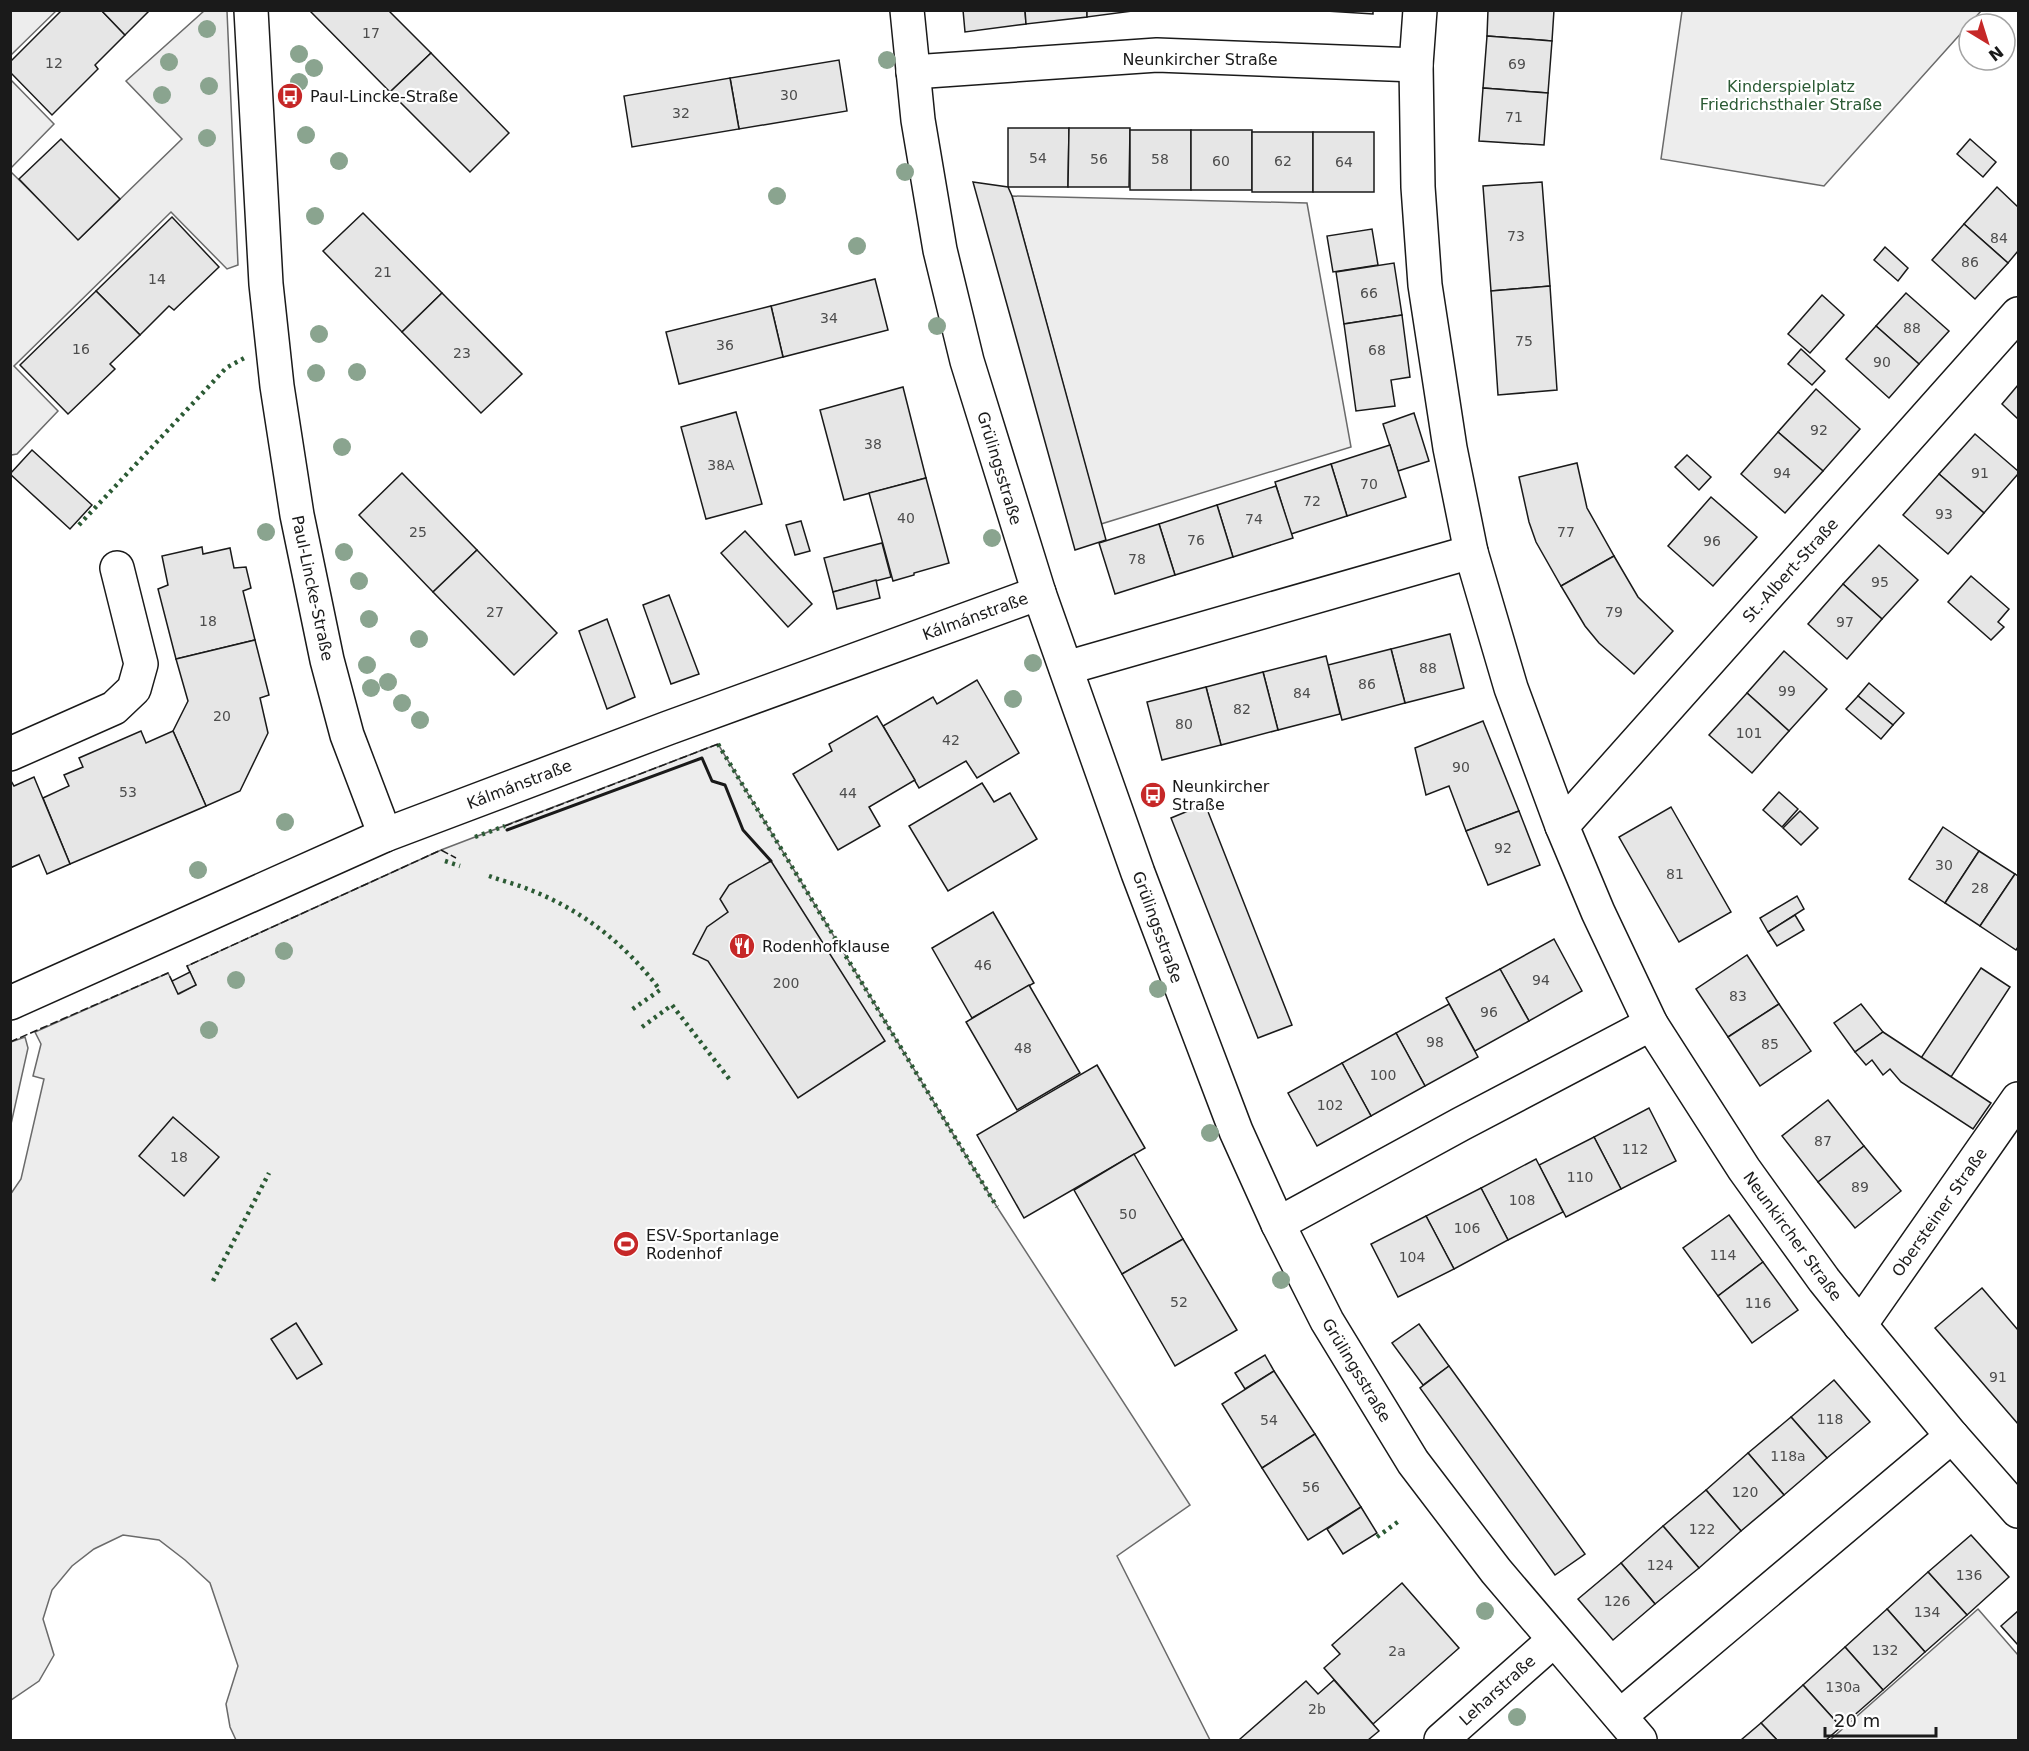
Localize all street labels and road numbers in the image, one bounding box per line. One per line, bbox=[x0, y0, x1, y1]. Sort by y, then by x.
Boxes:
street label: Neunkircher Straße bbox=[1122, 50, 1278, 69]
street label: Grülingsstraße bbox=[973, 409, 1026, 527]
street label: Paul-Lincke-Straße bbox=[288, 514, 337, 663]
street label: St.-Albert-Straße bbox=[1739, 514, 1842, 626]
street label: Kálmánstraße bbox=[920, 589, 1031, 644]
street label: Kálmánstraße bbox=[464, 756, 574, 813]
street label: Grülingsstraße bbox=[1128, 869, 1187, 986]
street label: Obersteiner Straße bbox=[1888, 1144, 1991, 1280]
street label: Neunkircher Straße bbox=[1739, 1168, 1846, 1305]
street label: Grülingsstraße bbox=[1318, 1315, 1395, 1426]
street label: Leharstraße bbox=[1455, 1651, 1539, 1730]

